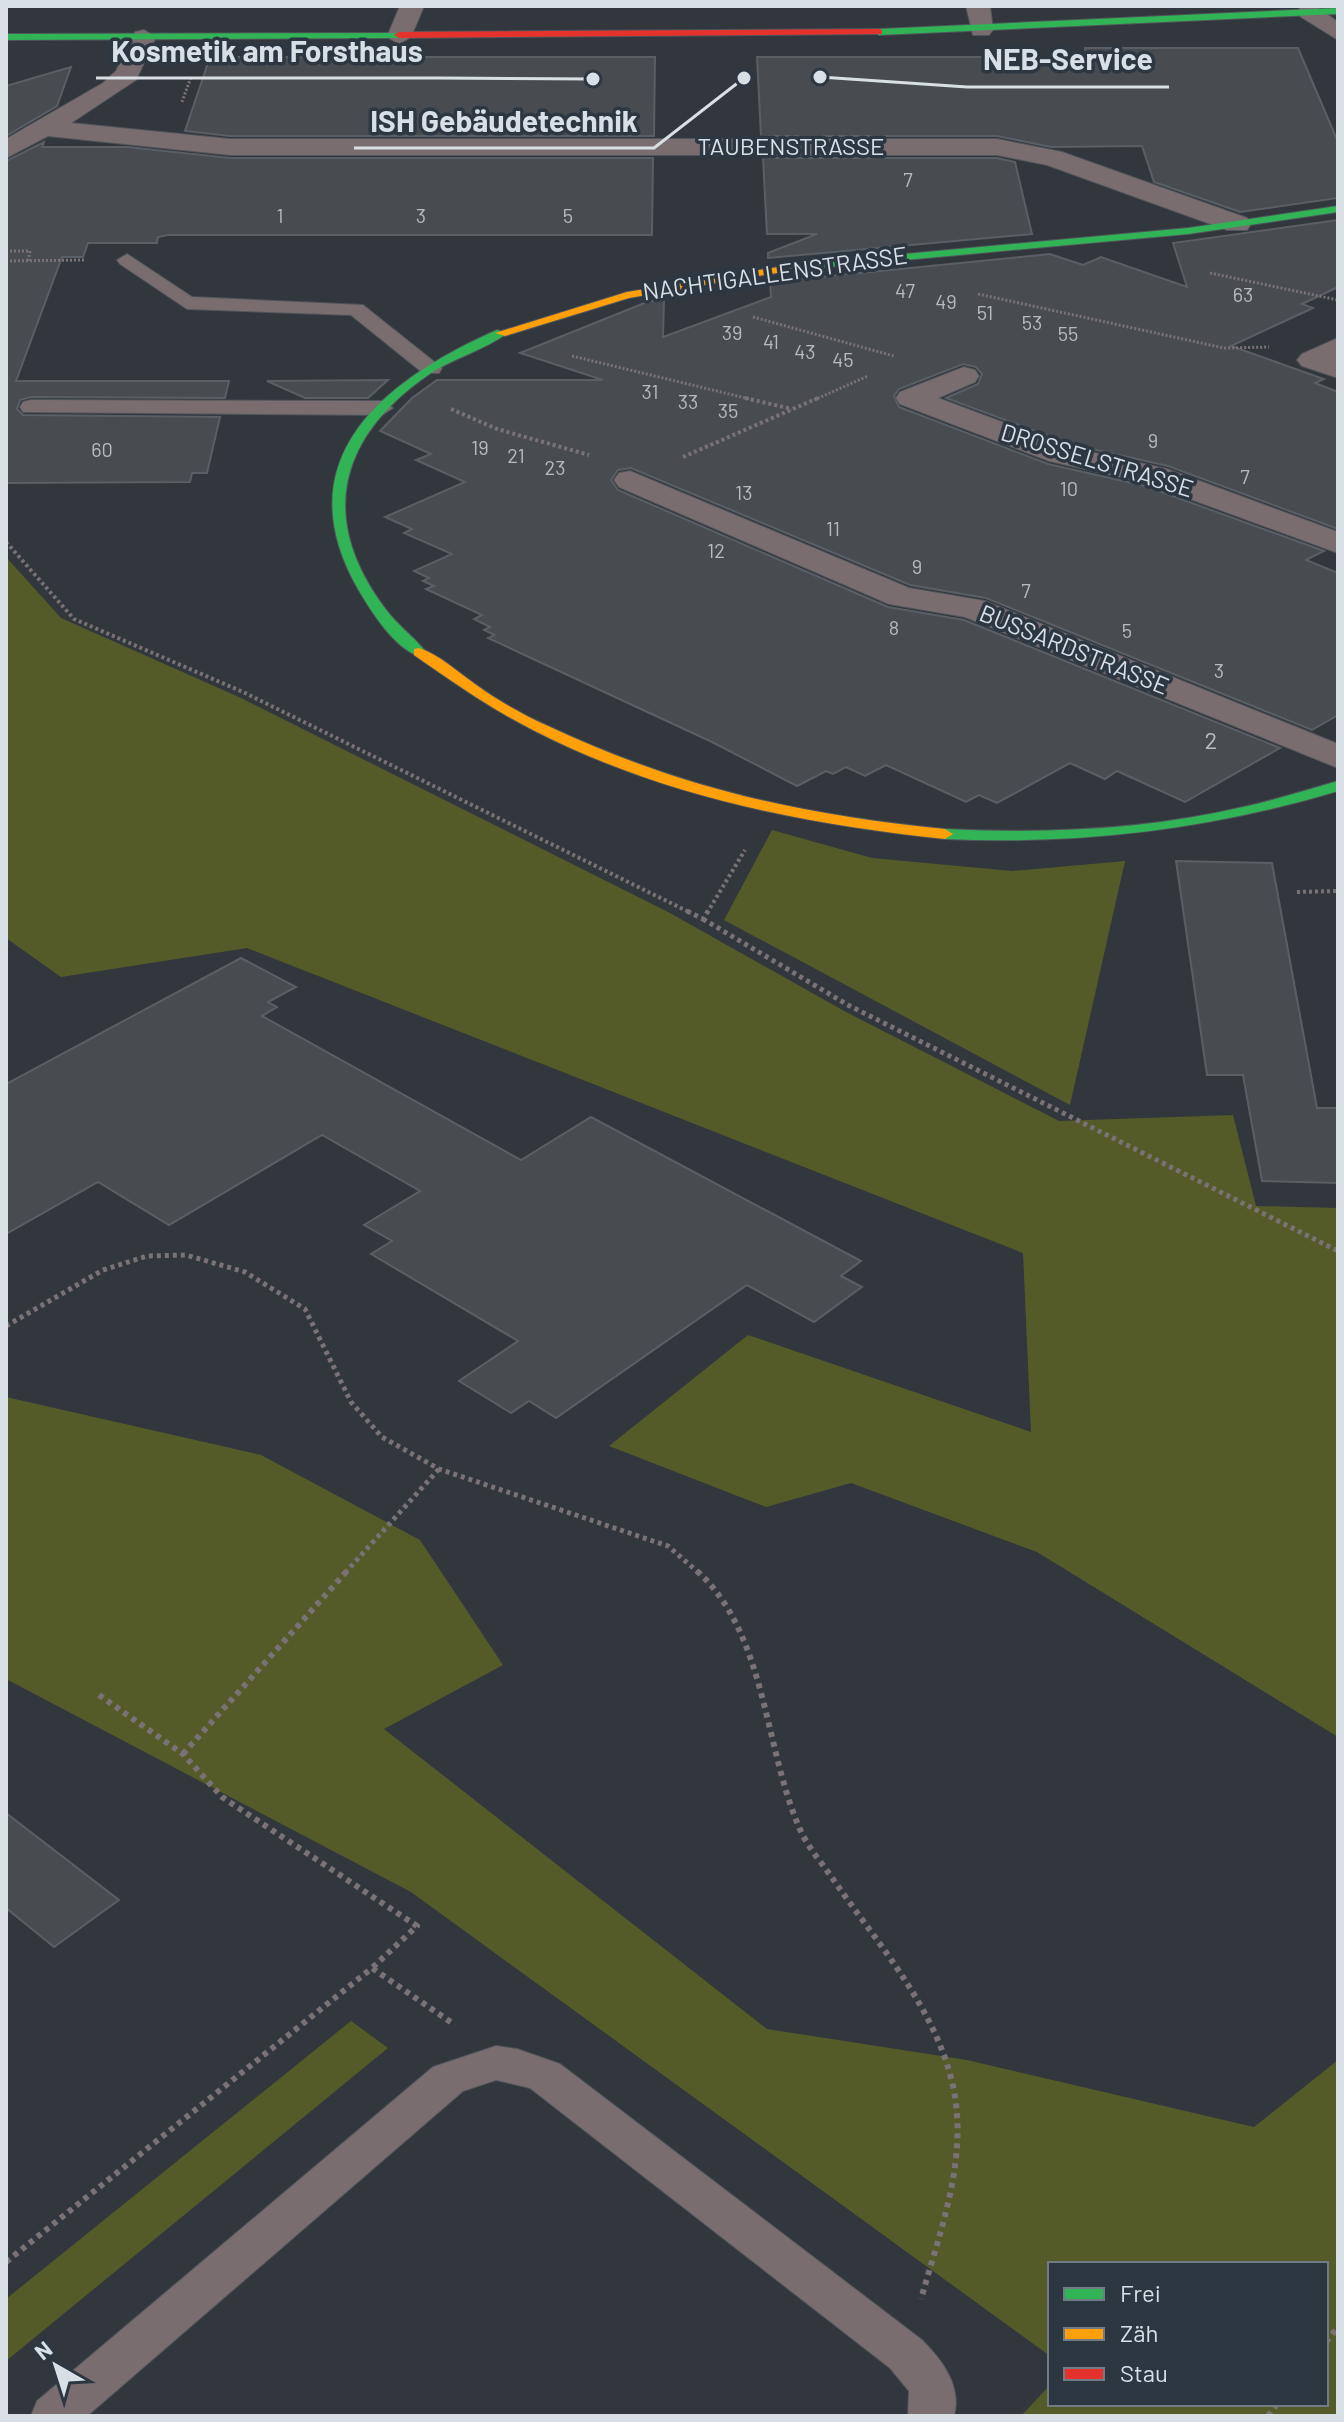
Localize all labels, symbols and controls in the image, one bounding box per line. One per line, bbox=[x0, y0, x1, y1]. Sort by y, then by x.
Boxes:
callout: Kosmetik am Forsthaus bbox=[96, 24, 439, 78]
text: Kosmetik am Forsthaus bbox=[111, 32, 423, 68]
callout: NEB-Service bbox=[967, 33, 1169, 87]
text: NEB-Service bbox=[983, 40, 1153, 76]
callout: ISH Gebäudetechnik bbox=[354, 94, 654, 148]
text: ISH Gebäudetechnik bbox=[370, 102, 638, 138]
street label: TAUBENSTRASSE bbox=[697, 131, 885, 160]
house number: 7 bbox=[903, 167, 913, 191]
house number: 1 bbox=[277, 203, 284, 227]
house number: 3 bbox=[416, 203, 426, 227]
house number: 5 bbox=[563, 203, 573, 227]
street label: NACHTIGALLENSTRASSE bbox=[641, 240, 909, 305]
house number: 47 bbox=[895, 278, 915, 302]
house number: 63 bbox=[1233, 282, 1253, 306]
house number: 49 bbox=[935, 289, 957, 313]
house number: 51 bbox=[977, 300, 993, 324]
house number: 53 bbox=[1022, 310, 1042, 334]
house number: 39 bbox=[722, 320, 742, 344]
house number: 55 bbox=[1058, 321, 1078, 345]
house number: 41 bbox=[763, 329, 779, 353]
house number: 43 bbox=[794, 339, 816, 363]
house number: 45 bbox=[832, 347, 854, 371]
house number: 31 bbox=[641, 379, 659, 403]
house number: 33 bbox=[678, 389, 698, 413]
house number: 35 bbox=[718, 398, 738, 422]
street label: DROSSELSTRASSE bbox=[998, 417, 1197, 503]
house number: 9 bbox=[1148, 428, 1158, 452]
house number: 19 bbox=[471, 435, 489, 459]
house number: 60 bbox=[91, 437, 113, 461]
house number: 21 bbox=[507, 443, 525, 467]
house number: 23 bbox=[545, 455, 565, 479]
house number: 7 bbox=[1240, 464, 1250, 488]
house number: 10 bbox=[1060, 476, 1078, 500]
house number: 13 bbox=[735, 480, 753, 504]
house number: 11 bbox=[826, 516, 840, 540]
house number: 12 bbox=[707, 538, 725, 562]
house number: 9 bbox=[912, 554, 922, 578]
house number: 7 bbox=[1021, 578, 1031, 602]
street label: BUSSARDSTRASSE bbox=[976, 597, 1174, 700]
house number: 8 bbox=[889, 615, 899, 639]
house number: 5 bbox=[1122, 618, 1132, 642]
house number: 3 bbox=[1214, 658, 1224, 682]
house number: 2 bbox=[1205, 725, 1217, 754]
legend bbox=[1048, 2262, 1328, 2406]
text: Frei bbox=[1120, 2278, 1161, 2307]
text: Zäh bbox=[1120, 2318, 1158, 2347]
north arrow bbox=[16, 2326, 96, 2406]
text: N bbox=[29, 2335, 57, 2364]
text: Stau bbox=[1120, 2358, 1168, 2387]

